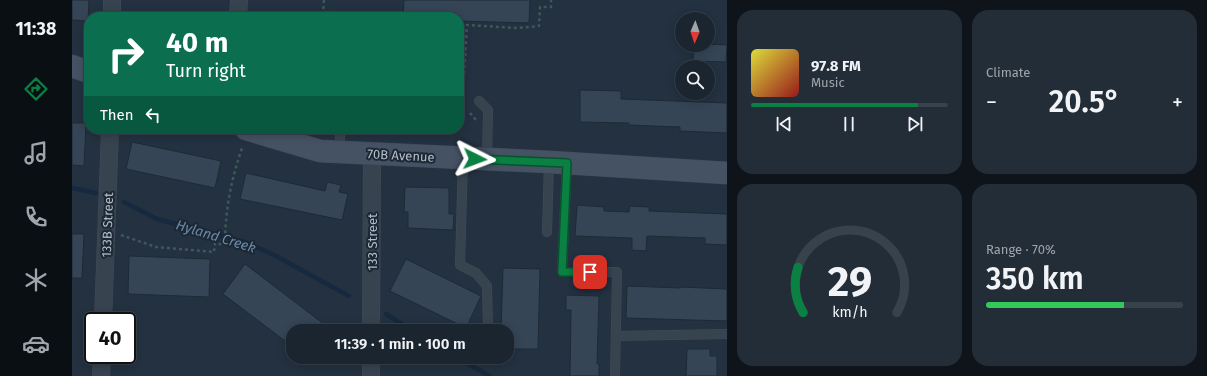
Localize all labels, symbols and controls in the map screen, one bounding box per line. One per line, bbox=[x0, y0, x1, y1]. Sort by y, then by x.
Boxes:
north arrow bbox=[675, 12, 715, 52]
map controls bbox=[675, 12, 715, 100]
text: 11:38 bbox=[16, 18, 56, 40]
text: 40 m bbox=[166, 26, 229, 59]
icon: right bbox=[100, 28, 152, 80]
text: 97.8 FM bbox=[811, 57, 861, 75]
text: Turn right bbox=[166, 60, 246, 82]
button: search bbox=[675, 60, 715, 100]
text: Climate bbox=[986, 65, 1030, 80]
icon: directions bbox=[22, 75, 50, 103]
text: Music bbox=[811, 75, 845, 90]
text: 20.5° bbox=[1049, 84, 1120, 120]
text: − bbox=[986, 89, 997, 116]
text: + bbox=[1172, 89, 1183, 116]
icon: left bbox=[142, 104, 164, 126]
text: Then bbox=[100, 106, 134, 124]
icon: previous bbox=[773, 113, 795, 135]
icon: pause bbox=[838, 113, 860, 135]
icon: next bbox=[904, 113, 926, 135]
position arrow bbox=[454, 138, 496, 180]
icon: music bbox=[22, 139, 50, 167]
street label: 70B Avenue bbox=[367, 146, 435, 165]
street label: 133B Street bbox=[99, 192, 116, 258]
icon: phone bbox=[22, 203, 50, 231]
street label: 133 Street bbox=[365, 213, 380, 271]
water label: Hyland Creek bbox=[174, 216, 258, 257]
text: Range · 70% bbox=[986, 242, 1056, 257]
pin bbox=[573, 255, 607, 289]
text: 29 bbox=[827, 257, 872, 307]
icon: arrive bbox=[579, 261, 601, 283]
text: 350 km bbox=[986, 261, 1084, 297]
icon: climate bbox=[22, 266, 50, 294]
text: km/h bbox=[832, 304, 867, 321]
speed limit sign: 40 bbox=[84, 312, 136, 364]
icon: car bbox=[22, 330, 50, 358]
text: 11:39 · 1 min · 100 m bbox=[334, 335, 466, 353]

